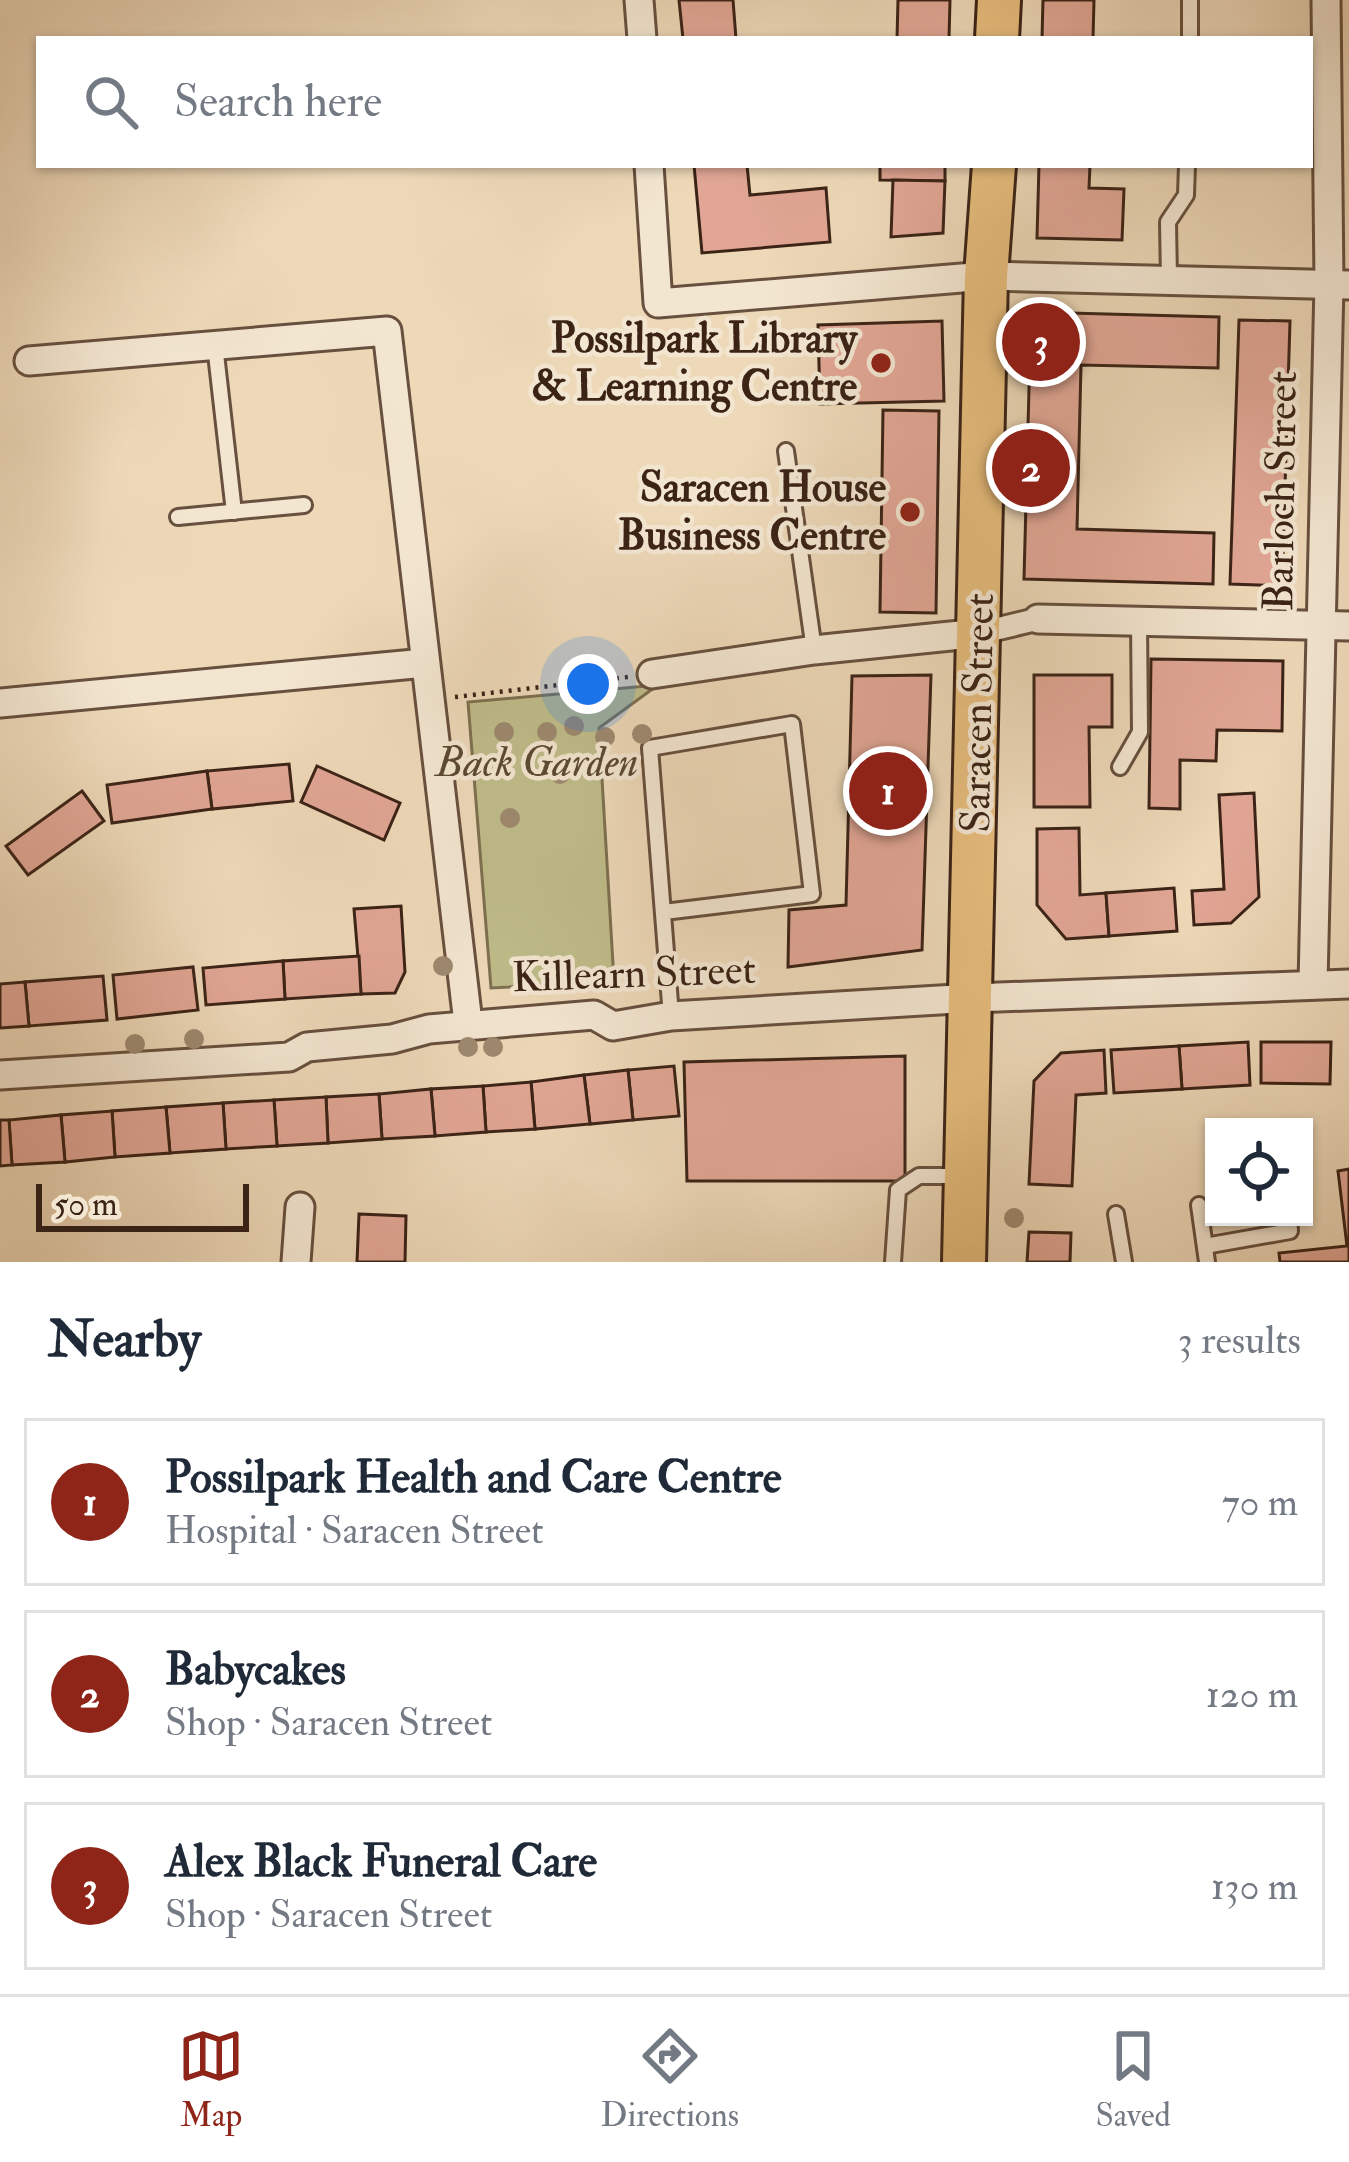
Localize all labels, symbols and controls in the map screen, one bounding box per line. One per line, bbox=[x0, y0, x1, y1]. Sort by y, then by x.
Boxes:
search box bbox=[36, 36, 1313, 168]
icon: search bbox=[78, 69, 144, 135]
text: Search here bbox=[174, 74, 382, 130]
pin: 3 bbox=[1002, 297, 1080, 387]
place label: Possilpark Library & Learning Centre bbox=[532, 313, 859, 413]
marker: Possilpark Library & Learning Centre bbox=[868, 350, 894, 376]
street label: Barloch Street bbox=[1253, 371, 1309, 611]
pin: 2 bbox=[992, 423, 1070, 513]
place label: Saracen House Business Centre bbox=[618, 462, 886, 562]
marker: Saracen House Business Centre bbox=[897, 499, 923, 525]
street label: Saracen Street bbox=[950, 593, 1006, 833]
your location bbox=[558, 654, 618, 714]
park label: Back Garden bbox=[434, 737, 638, 789]
pin: 1 bbox=[849, 746, 927, 836]
street label: Killearn Street bbox=[511, 944, 757, 1004]
map controls bbox=[1205, 1118, 1313, 1226]
button: locate bbox=[1205, 1118, 1313, 1226]
scale bar bbox=[36, 1178, 249, 1231]
text: 50 m bbox=[54, 1184, 118, 1225]
text: Nearby bbox=[48, 1308, 201, 1372]
text: 3 results bbox=[1178, 1316, 1301, 1365]
text: Possilpark Health and Care Centre bbox=[165, 1450, 782, 1506]
text: 1 bbox=[83, 1478, 97, 1527]
text: 70 m bbox=[1222, 1478, 1298, 1527]
text: Hospital · Saracen Street bbox=[165, 1506, 544, 1555]
text: Babycakes bbox=[165, 1642, 346, 1698]
text: 2 bbox=[80, 1670, 100, 1719]
text: 120 m bbox=[1206, 1670, 1298, 1719]
text: Shop · Saracen Street bbox=[165, 1698, 492, 1747]
text: Alex Black Funeral Care bbox=[165, 1834, 597, 1890]
text: 3 bbox=[83, 1862, 97, 1911]
text: 130 m bbox=[1211, 1862, 1298, 1911]
text: Shop · Saracen Street bbox=[165, 1890, 492, 1939]
tab: Map bbox=[178, 2023, 244, 2136]
tab: Directions bbox=[601, 2023, 739, 2136]
tab: Saved bbox=[1095, 2023, 1171, 2136]

